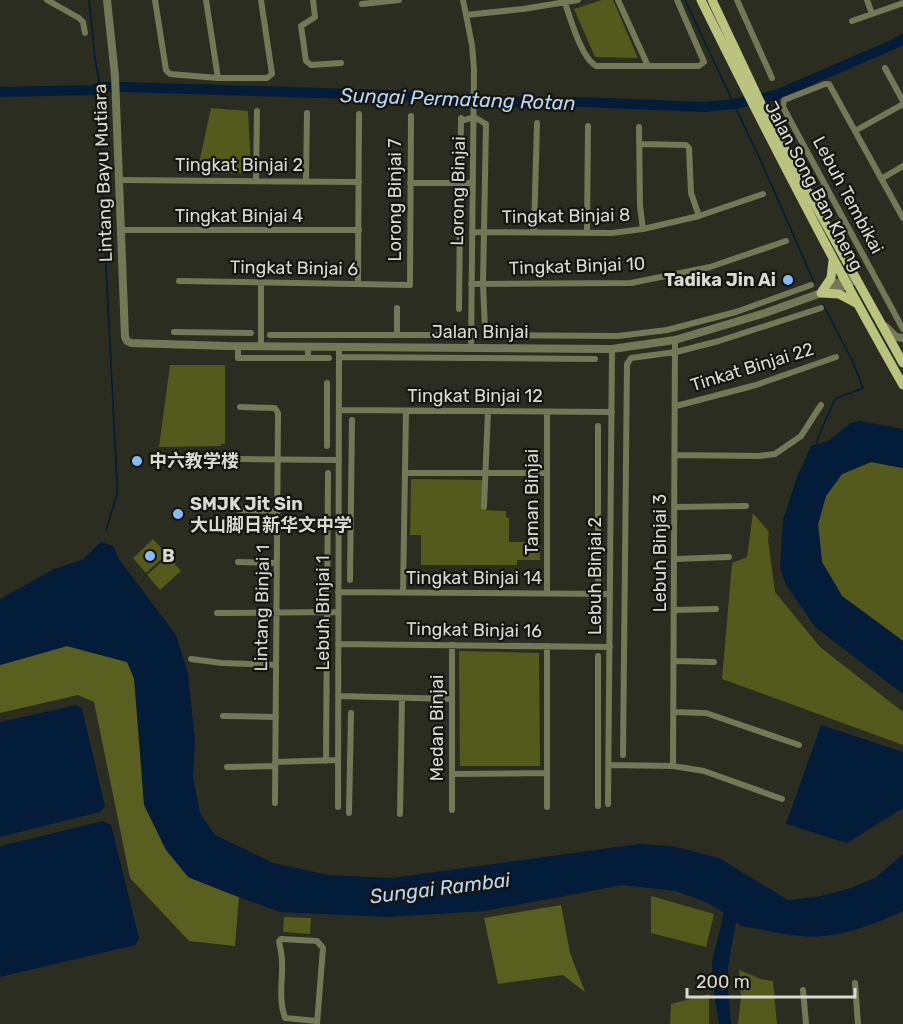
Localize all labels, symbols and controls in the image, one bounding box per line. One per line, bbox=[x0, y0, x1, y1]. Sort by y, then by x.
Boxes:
water label: Sungai Permatang Rotan bbox=[340, 83, 576, 115]
street label: Lintang Bayu Mutiara bbox=[89, 84, 117, 262]
street label: Jalan Song Ban Kheng bbox=[760, 97, 868, 275]
street label: Lebuh Tembikai bbox=[808, 133, 888, 257]
street label: Lorong Binjai bbox=[446, 136, 470, 246]
street label: Lorong Binjai 7 bbox=[384, 138, 406, 262]
street label: Tingkat Binjai 2 bbox=[175, 154, 303, 176]
street label: Tingkat Binjai 8 bbox=[501, 204, 631, 228]
street label: Tingkat Binjai 4 bbox=[175, 205, 303, 227]
street label: Tingkat Binjai 10 bbox=[508, 253, 646, 279]
street label: Tingkat Binjai 6 bbox=[230, 256, 358, 280]
place label: Tadika Jin Ai bbox=[664, 269, 776, 291]
marker: Tadika Jin Ai bbox=[781, 273, 795, 287]
street label: Jalan Binjai bbox=[431, 321, 529, 343]
street label: Tinkat Binjai 22 bbox=[688, 338, 816, 396]
street label: Tingkat Binjai 12 bbox=[407, 385, 543, 407]
street label: Taman Binjai bbox=[521, 449, 543, 555]
place label: 中六教学楼 bbox=[149, 450, 239, 472]
marker: 中六教学楼 bbox=[130, 454, 144, 468]
place label: SMJK Jit Sin 大山脚日新华文中学 bbox=[190, 493, 352, 536]
street label: Lebuh Binjai 3 bbox=[649, 494, 671, 612]
marker: SMJK Jit Sin 大山脚日新华文中学 bbox=[171, 507, 185, 521]
street label: Lebuh Binjai 2 bbox=[584, 517, 606, 635]
place label: B bbox=[162, 545, 175, 567]
street label: Lintang Binjai 1 bbox=[250, 545, 274, 671]
marker: B bbox=[143, 549, 157, 563]
street label: Lebuh Binjai 1 bbox=[312, 555, 334, 671]
street label: Tingkat Binjai 14 bbox=[406, 567, 542, 589]
street label: Tingkat Binjai 16 bbox=[406, 618, 542, 642]
street label: Medan Binjai bbox=[426, 675, 448, 781]
water label: Sungai Rambai bbox=[368, 867, 513, 909]
scale bar bbox=[687, 961, 855, 999]
text: 200 m bbox=[696, 971, 750, 993]

